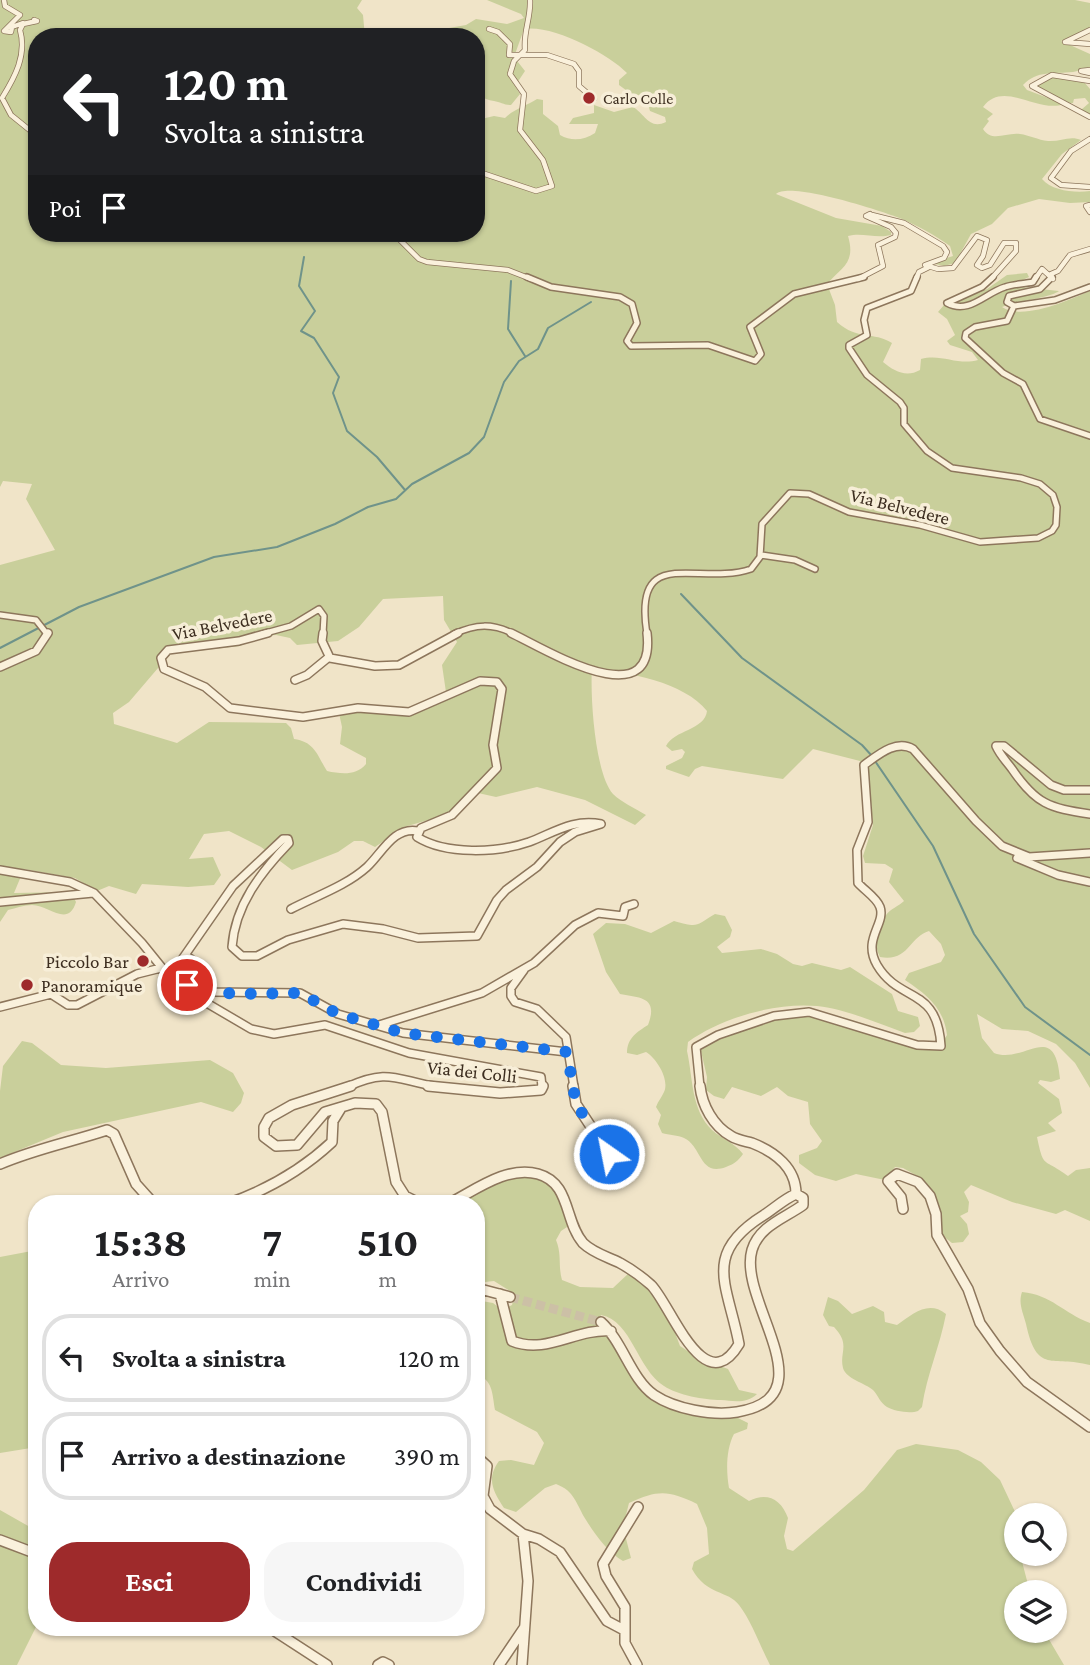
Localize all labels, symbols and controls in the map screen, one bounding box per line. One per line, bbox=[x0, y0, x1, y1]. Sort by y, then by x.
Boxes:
icon: left bbox=[49, 56, 140, 147]
text: 120 m bbox=[164, 56, 288, 111]
marker: Carlo Colle bbox=[581, 90, 597, 106]
place label: Carlo Colle bbox=[603, 90, 673, 107]
text: Svolta a sinistra bbox=[164, 114, 365, 150]
icon: arrive bbox=[95, 189, 133, 227]
text: Poi bbox=[49, 194, 81, 223]
street label: Via Belvedere bbox=[848, 484, 952, 529]
street label: Via Belvedere bbox=[170, 604, 274, 644]
place label: Piccolo Bar bbox=[46, 951, 129, 972]
marker: Piccolo Bar bbox=[135, 953, 151, 969]
pin bbox=[157, 955, 217, 1015]
icon: arrive bbox=[168, 966, 206, 1004]
place label: Panoramique bbox=[41, 975, 142, 996]
marker: Panoramique bbox=[19, 977, 35, 993]
street label: Via dei Colli bbox=[426, 1056, 518, 1087]
position arrow bbox=[572, 1117, 646, 1191]
text: 15:38 bbox=[94, 1218, 187, 1265]
text: 7 bbox=[262, 1218, 282, 1265]
text: 510 bbox=[357, 1218, 419, 1265]
text: Arrivo bbox=[112, 1266, 170, 1292]
text: min bbox=[254, 1266, 291, 1292]
text: m bbox=[379, 1266, 397, 1292]
icon: left bbox=[53, 1339, 91, 1377]
text: Svolta a sinistra bbox=[112, 1344, 286, 1373]
text: 120 m bbox=[399, 1344, 460, 1373]
icon: arrive bbox=[53, 1437, 91, 1475]
text: Arrivo a destinazione bbox=[112, 1442, 346, 1471]
text: 390 m bbox=[394, 1442, 460, 1471]
map controls bbox=[1004, 1503, 1067, 1643]
button: search bbox=[1004, 1503, 1067, 1566]
button: Esci bbox=[49, 1542, 250, 1622]
button: Condividi bbox=[264, 1542, 464, 1622]
button: layers bbox=[1004, 1580, 1067, 1643]

